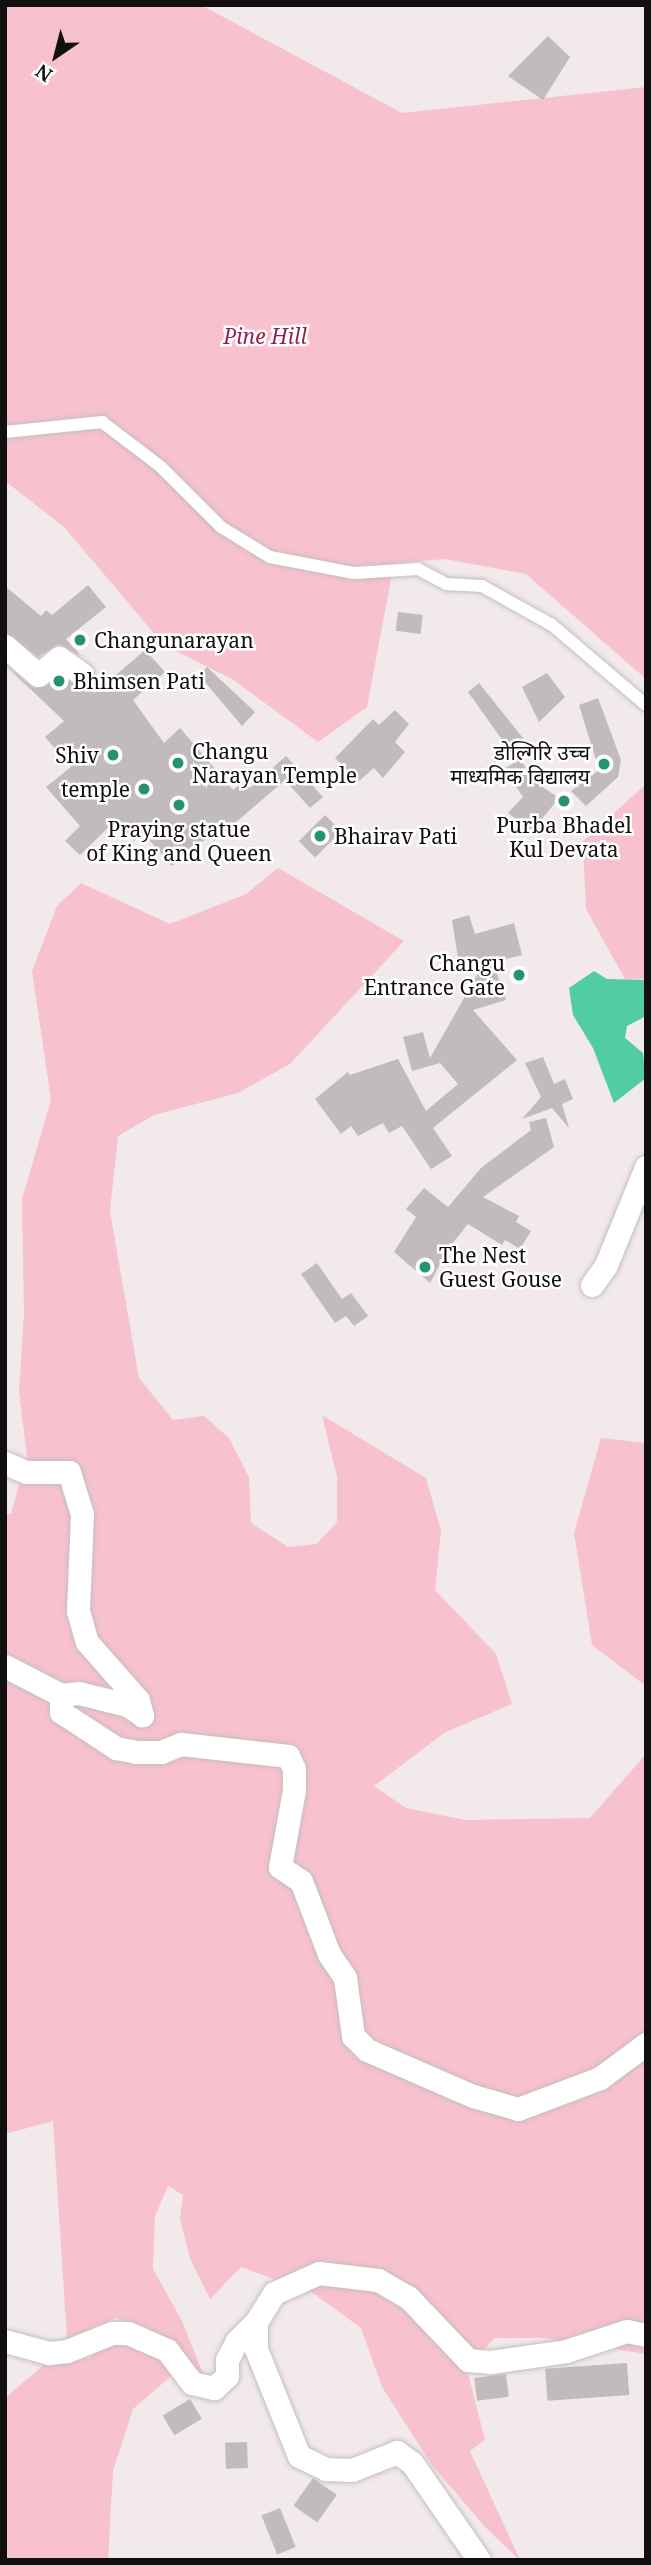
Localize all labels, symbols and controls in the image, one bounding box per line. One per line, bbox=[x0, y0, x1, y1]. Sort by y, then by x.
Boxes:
north arrow bbox=[21, 21, 91, 91]
text: N bbox=[30, 58, 58, 88]
park label: Pine Hill bbox=[223, 323, 307, 349]
place label: Changunarayan bbox=[94, 627, 254, 653]
marker: Changunarayan bbox=[72, 632, 88, 648]
place label: Bhimsen Pati bbox=[73, 668, 205, 694]
marker: Bhimsen Pati bbox=[51, 673, 67, 689]
place label: Changu Narayan Temple bbox=[192, 738, 357, 788]
place label: डोल्गिरि उच्च माध्यमिक विद्यालय bbox=[450, 739, 590, 789]
place label: Shiv bbox=[55, 742, 99, 768]
marker: Shiv bbox=[105, 747, 121, 763]
marker: Changu Narayan Temple bbox=[170, 755, 186, 771]
marker: डोल्गिरि उच्च माध्यमिक विद्यालय bbox=[596, 756, 612, 772]
place label: temple bbox=[61, 776, 130, 802]
marker: temple bbox=[136, 781, 152, 797]
marker: Purba Bhadel Kul Devata bbox=[556, 793, 572, 809]
marker: Praying statue of King and Queen bbox=[171, 797, 187, 813]
place label: Purba Bhadel Kul Devata bbox=[496, 812, 632, 862]
place label: Praying statue of King and Queen bbox=[86, 816, 272, 866]
place label: Bhairav Pati bbox=[334, 823, 457, 849]
marker: Bhairav Pati bbox=[312, 828, 328, 844]
place label: Changu Entrance Gate bbox=[364, 950, 505, 1000]
marker: Changu Entrance Gate bbox=[511, 967, 527, 983]
place label: The Nest Guest Gouse bbox=[439, 1242, 562, 1292]
marker: The Nest Guest Gouse bbox=[417, 1259, 433, 1275]

